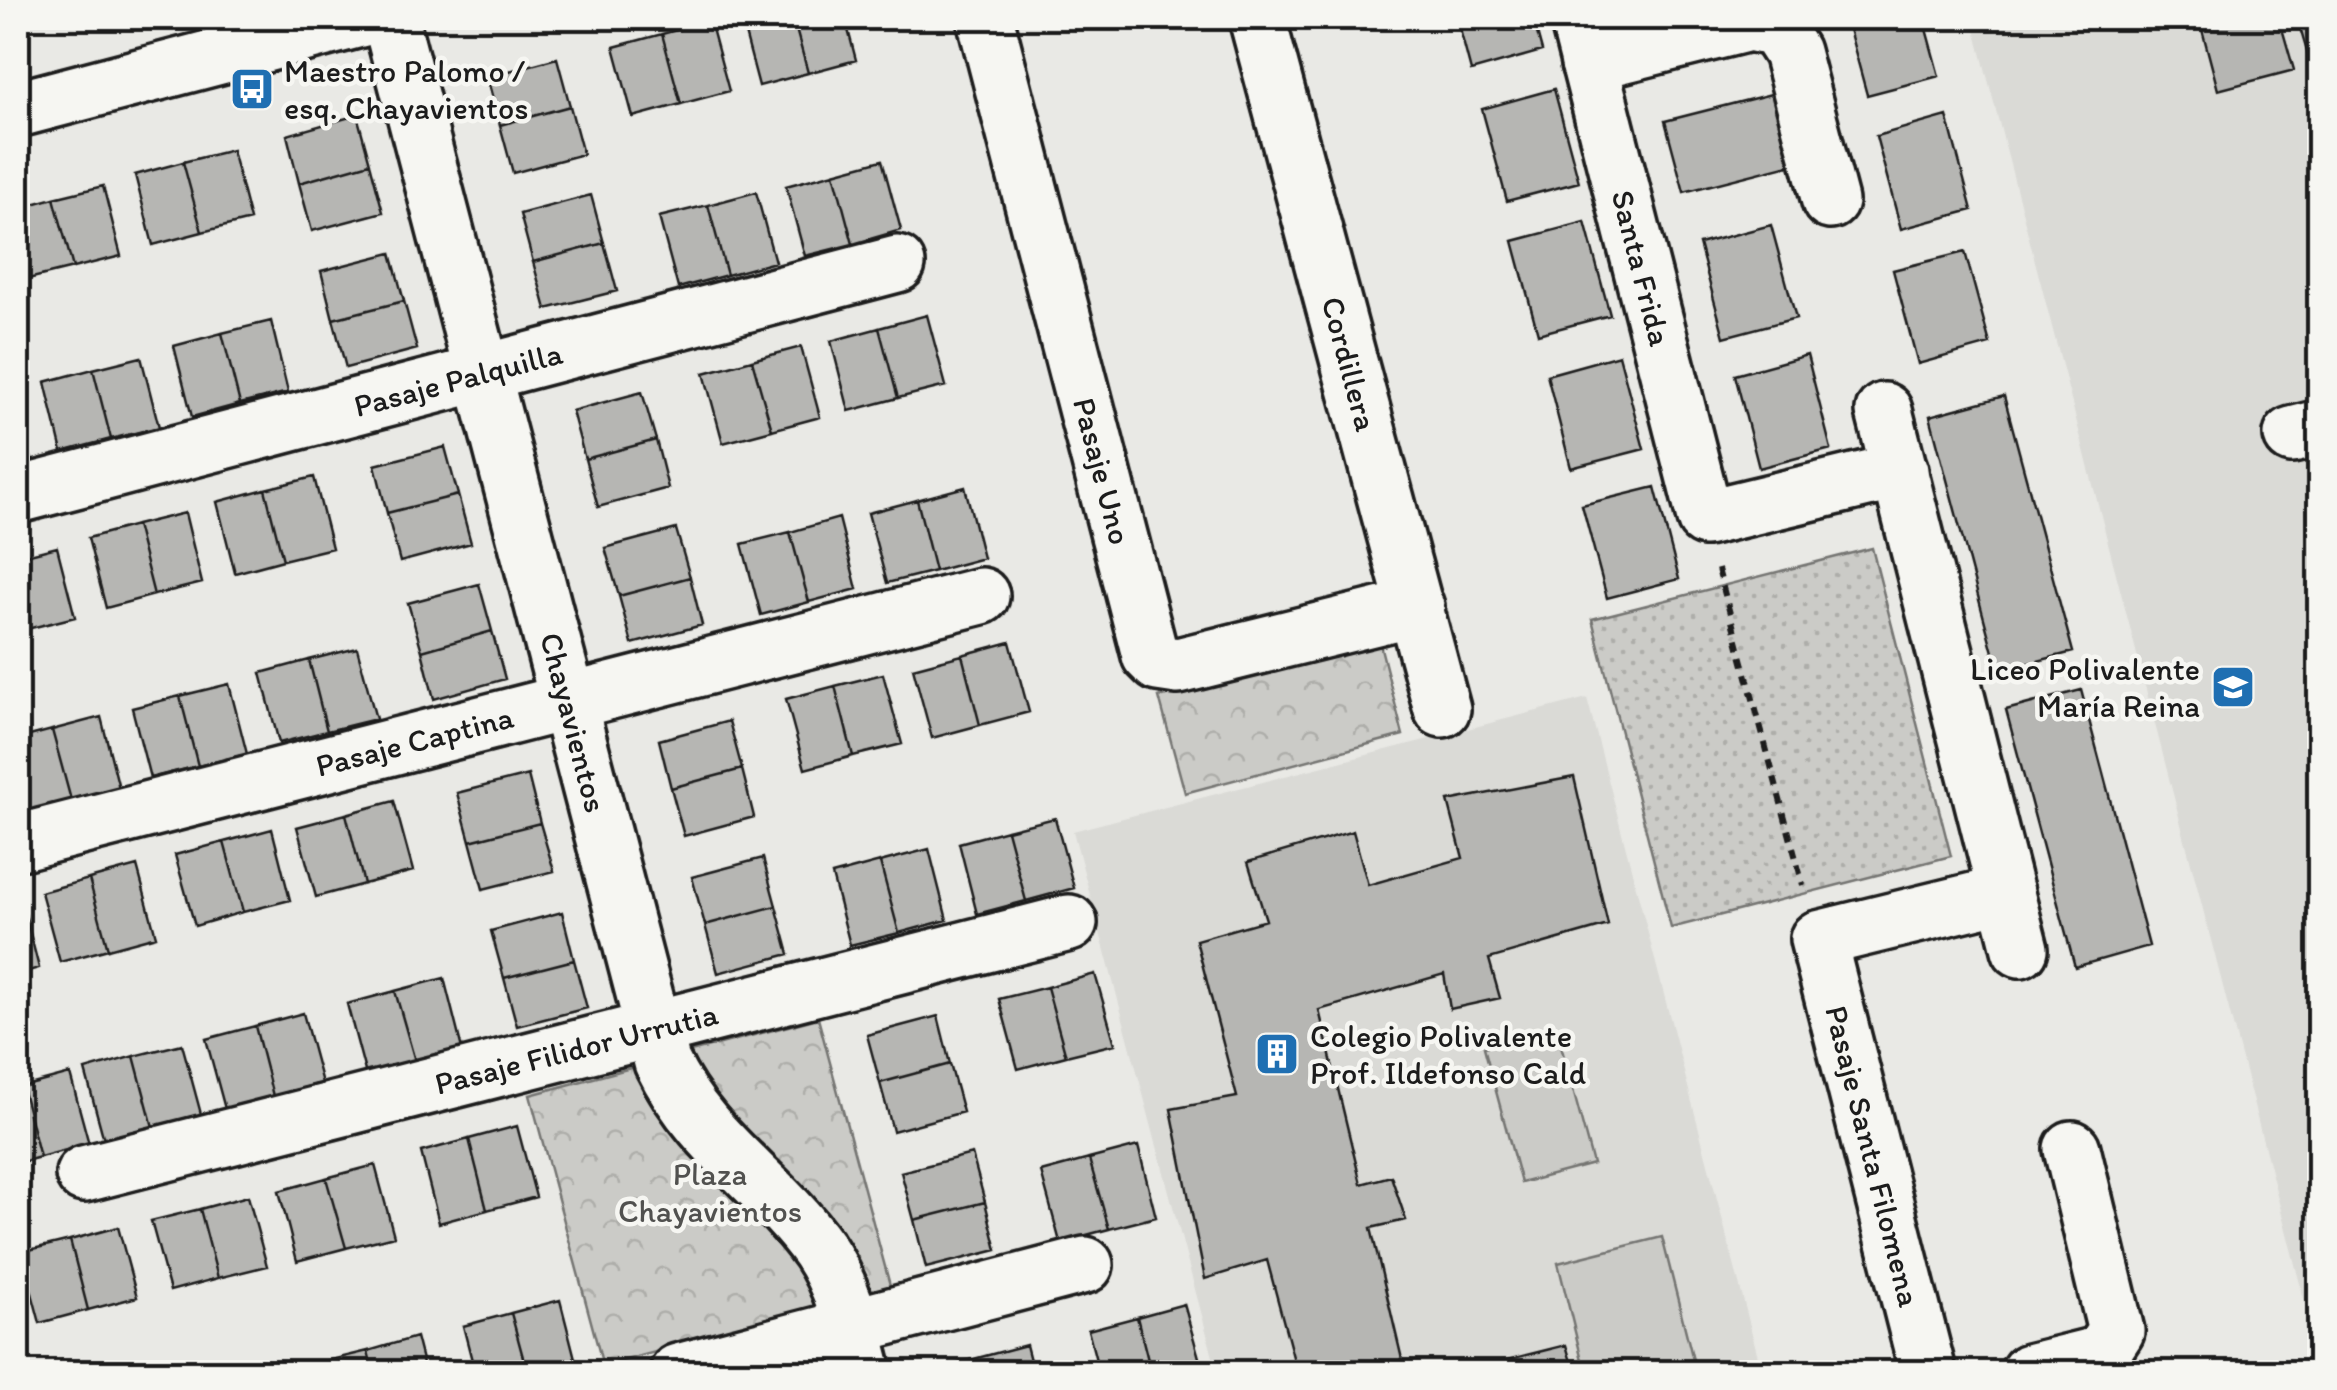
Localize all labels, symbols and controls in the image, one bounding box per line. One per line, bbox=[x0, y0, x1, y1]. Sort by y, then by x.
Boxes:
place label: Maestro Palomo / esq. Chayavientos bbox=[284, 52, 529, 127]
bus stop icon: Maestro Palomo / esq. Chayavientos bbox=[229, 66, 275, 112]
street label: Santa Frida bbox=[1603, 186, 1680, 350]
street label: Cordillera bbox=[1313, 293, 1386, 435]
street label: Pasaje Palquilla bbox=[350, 334, 567, 425]
street label: Pasaje Uno bbox=[1065, 394, 1140, 549]
street label: Chayavientos bbox=[532, 629, 615, 816]
place label: Liceo Polivalente María Reina bbox=[1970, 650, 2200, 725]
school or university icon: Liceo Polivalente María Reina bbox=[2210, 664, 2256, 710]
street label: Pasaje Captina bbox=[312, 698, 518, 785]
street label: Pasaje Filidor Urrutia bbox=[431, 994, 722, 1103]
street label: Pasaje Santa Filomena bbox=[1817, 1001, 1929, 1311]
place label: Colegio Polivalente Prof. Ildefonso Cald bbox=[1310, 1017, 1586, 1092]
building icon: Colegio Polivalente Prof. Ildefonso Cald bbox=[1254, 1031, 1300, 1077]
park label: Plaza Chayavientos bbox=[618, 1155, 802, 1230]

